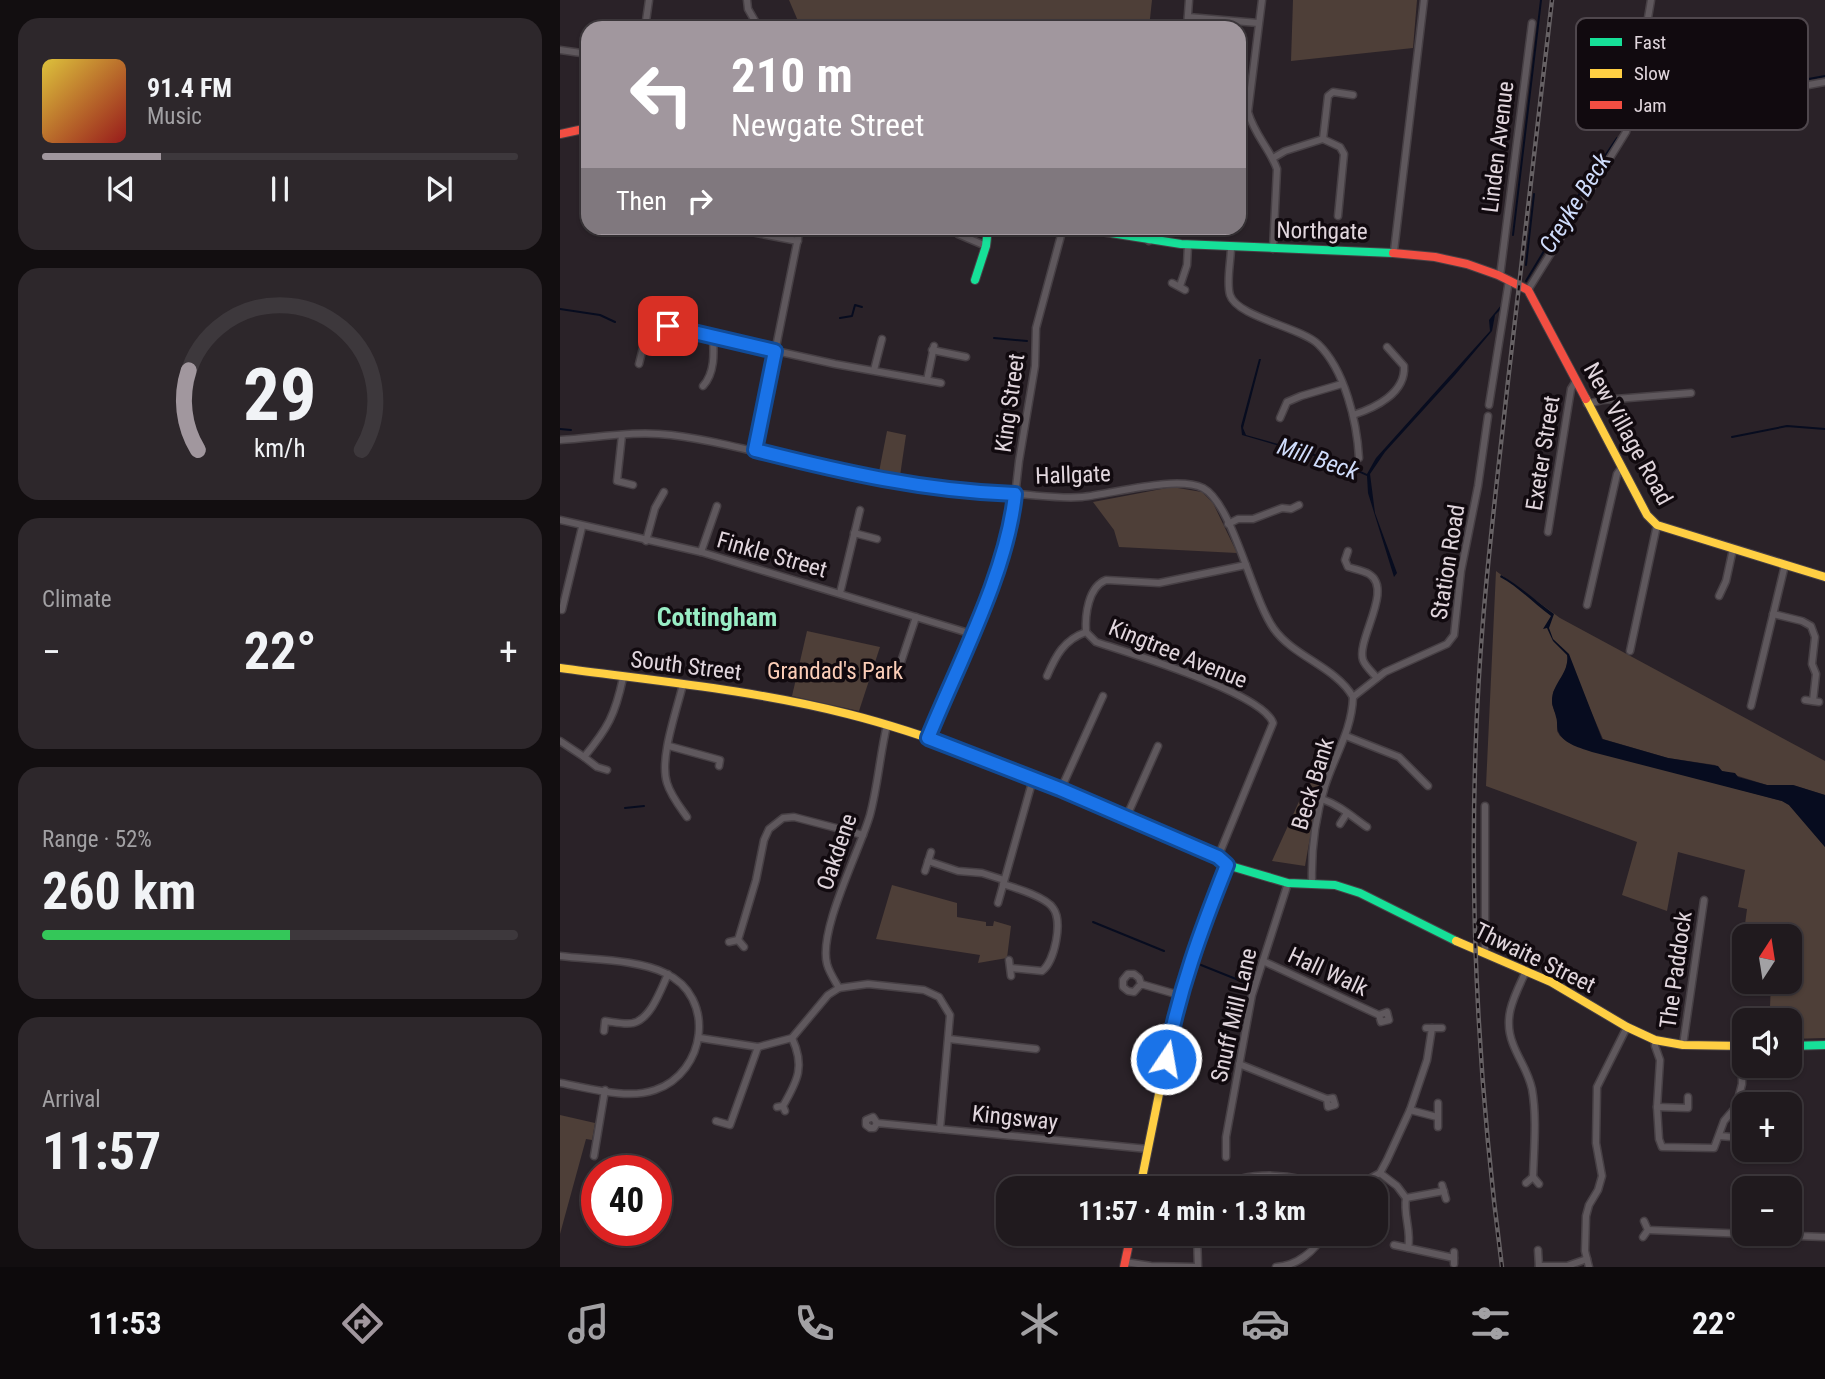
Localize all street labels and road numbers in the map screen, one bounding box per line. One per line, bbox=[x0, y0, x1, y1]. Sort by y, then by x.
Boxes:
street label: Linden Avenue bbox=[1477, 80, 1519, 214]
street label: Northgate bbox=[1276, 217, 1368, 245]
street label: King Street bbox=[990, 352, 1030, 454]
street label: New Village Road bbox=[1578, 358, 1678, 510]
street label: Exeter Street bbox=[1521, 394, 1565, 512]
street label: Hallgate bbox=[1035, 460, 1111, 490]
street label: Station Road bbox=[1426, 503, 1470, 621]
street label: Finkle Street bbox=[714, 526, 830, 584]
street label: Kingtree Avenue bbox=[1105, 614, 1251, 694]
street label: South Street bbox=[629, 646, 743, 686]
street label: Beck Bank bbox=[1286, 734, 1340, 833]
street label: Oakdene bbox=[811, 810, 863, 894]
street label: The Paddock bbox=[1654, 909, 1698, 1030]
street label: Thwaite Street bbox=[1470, 917, 1600, 999]
street label: Hall Walk bbox=[1284, 942, 1373, 1002]
street label: Snuff Mill Lane bbox=[1206, 946, 1262, 1084]
street label: Kingsway bbox=[971, 1100, 1060, 1136]

